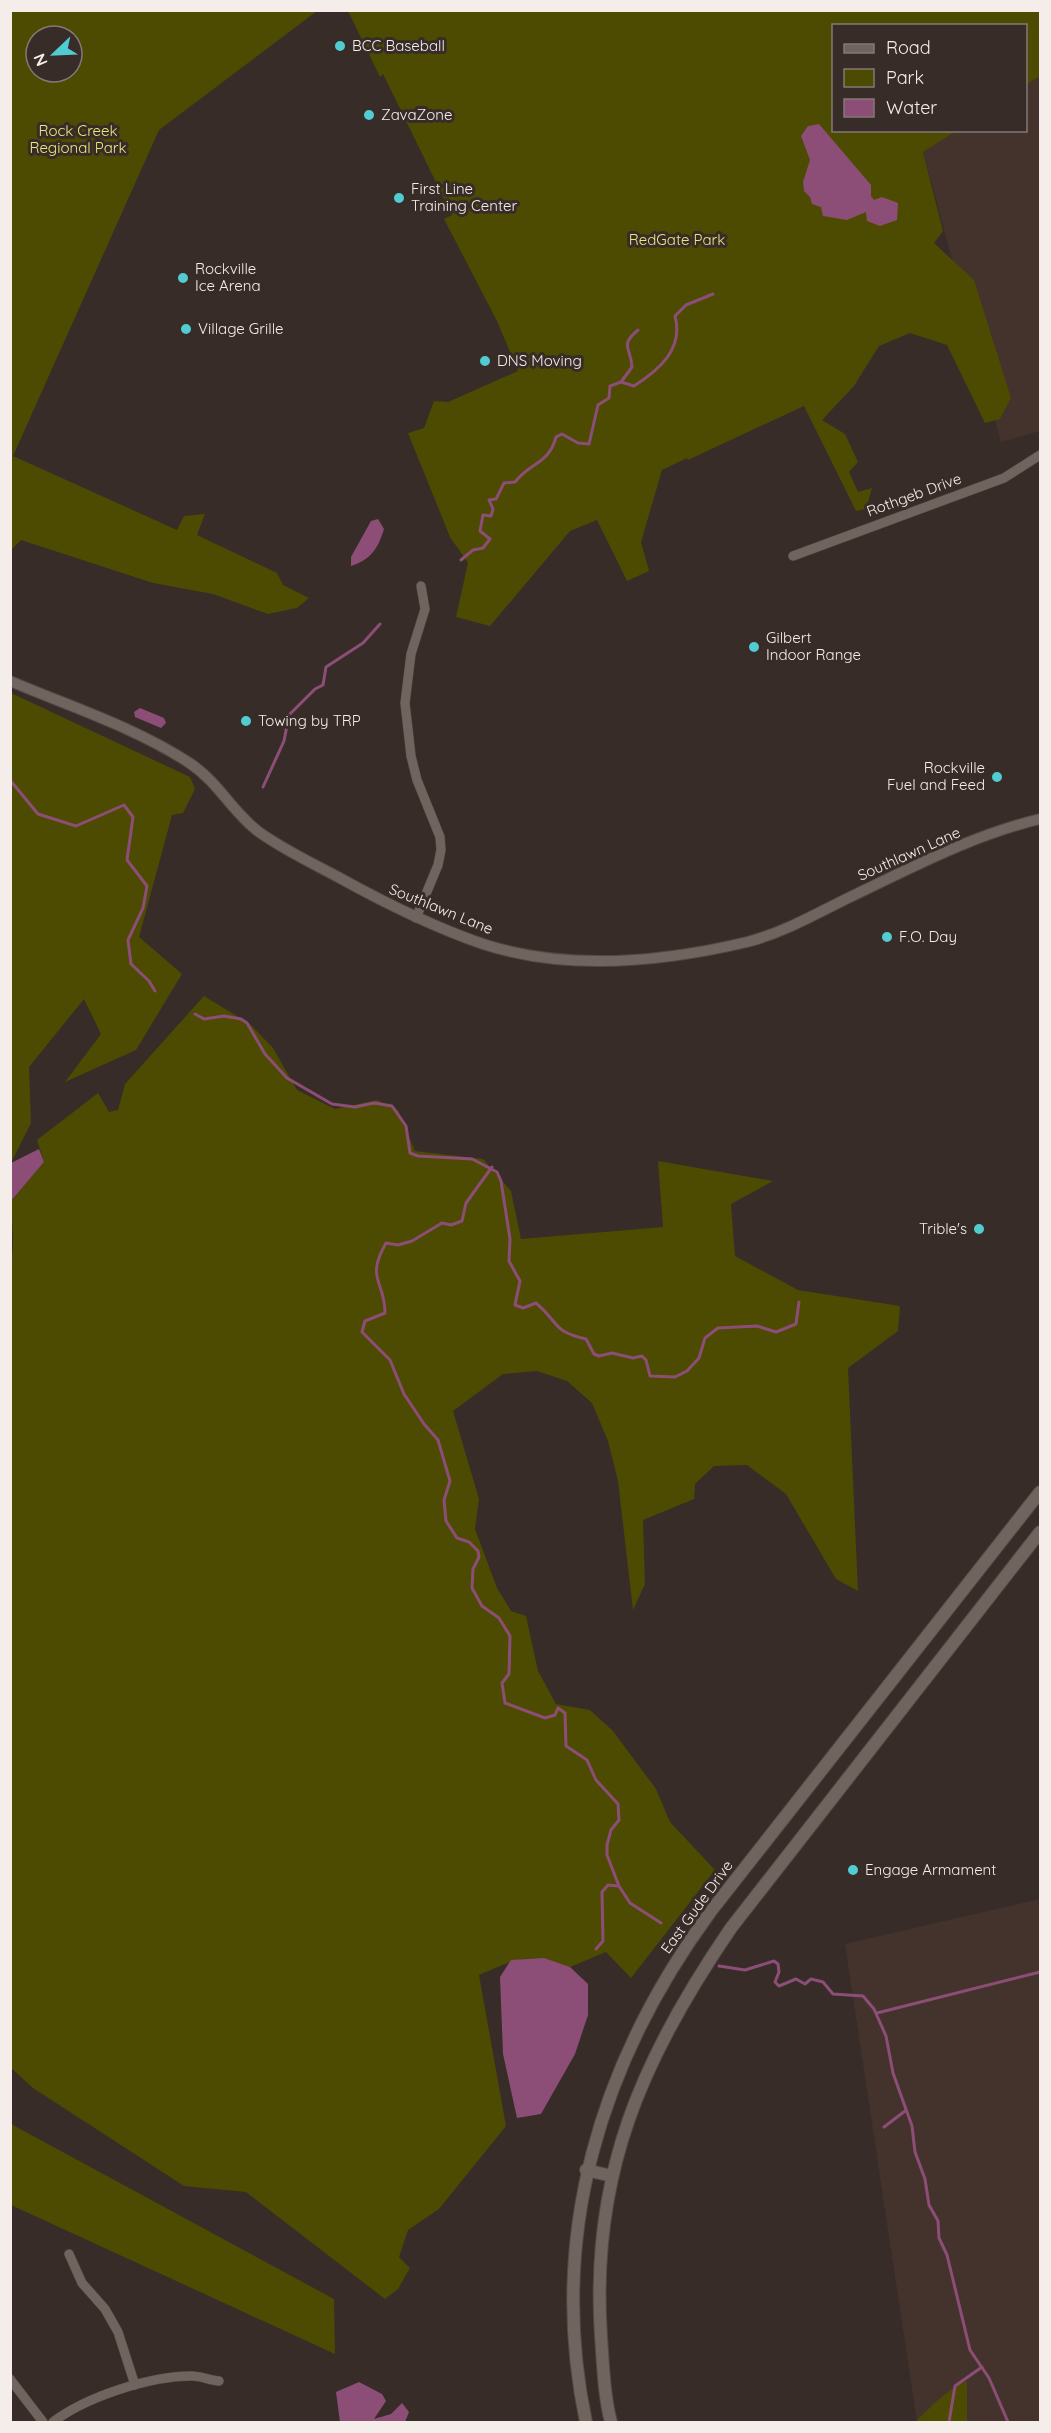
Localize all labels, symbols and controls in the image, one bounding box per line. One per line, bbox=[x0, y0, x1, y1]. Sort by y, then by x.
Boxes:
north arrow bbox=[24, 24, 84, 84]
legend bbox=[832, 24, 1027, 132]
place label: BCC Baseball bbox=[352, 36, 445, 55]
text: Road bbox=[886, 36, 931, 59]
marker: BCC Baseball bbox=[333, 39, 347, 53]
text: N bbox=[29, 51, 52, 69]
text: Park bbox=[886, 66, 924, 89]
text: Water bbox=[886, 96, 937, 119]
place label: ZavaZone bbox=[381, 105, 452, 124]
marker: ZavaZone bbox=[362, 108, 376, 122]
park label: Rock Creek Regional Park bbox=[29, 121, 127, 157]
place label: First Line Training Center bbox=[411, 179, 517, 215]
marker: First Line Training Center bbox=[392, 191, 406, 205]
park label: RedGate Park bbox=[629, 230, 725, 249]
place label: Rockville Ice Arena bbox=[195, 259, 260, 295]
marker: Rockville Ice Arena bbox=[176, 271, 190, 285]
place label: Village Grille bbox=[198, 319, 283, 338]
marker: Village Grille bbox=[179, 322, 193, 336]
place label: DNS Moving bbox=[497, 351, 582, 370]
marker: DNS Moving bbox=[478, 354, 492, 368]
street label: Rothgeb Drive bbox=[864, 469, 964, 520]
place label: Gilbert Indoor Range bbox=[766, 628, 861, 664]
marker: Gilbert Indoor Range bbox=[747, 640, 761, 654]
place label: Towing by TRP bbox=[258, 711, 361, 730]
marker: Towing by TRP bbox=[239, 714, 253, 728]
place label: Rockville Fuel and Feed bbox=[887, 758, 985, 794]
marker: Rockville Fuel and Feed bbox=[990, 770, 1004, 784]
street label: Southlawn Lane bbox=[855, 822, 963, 885]
street label: Southlawn Lane bbox=[386, 879, 496, 938]
place label: F.O. Day bbox=[899, 927, 957, 946]
marker: F.O. Day bbox=[880, 930, 894, 944]
place label: Trible's bbox=[919, 1219, 967, 1238]
marker: Trible's bbox=[972, 1222, 986, 1236]
street label: East Gude Drive bbox=[656, 1856, 737, 1957]
place label: Engage Armament bbox=[865, 1860, 996, 1879]
marker: Engage Armament bbox=[846, 1863, 860, 1877]

